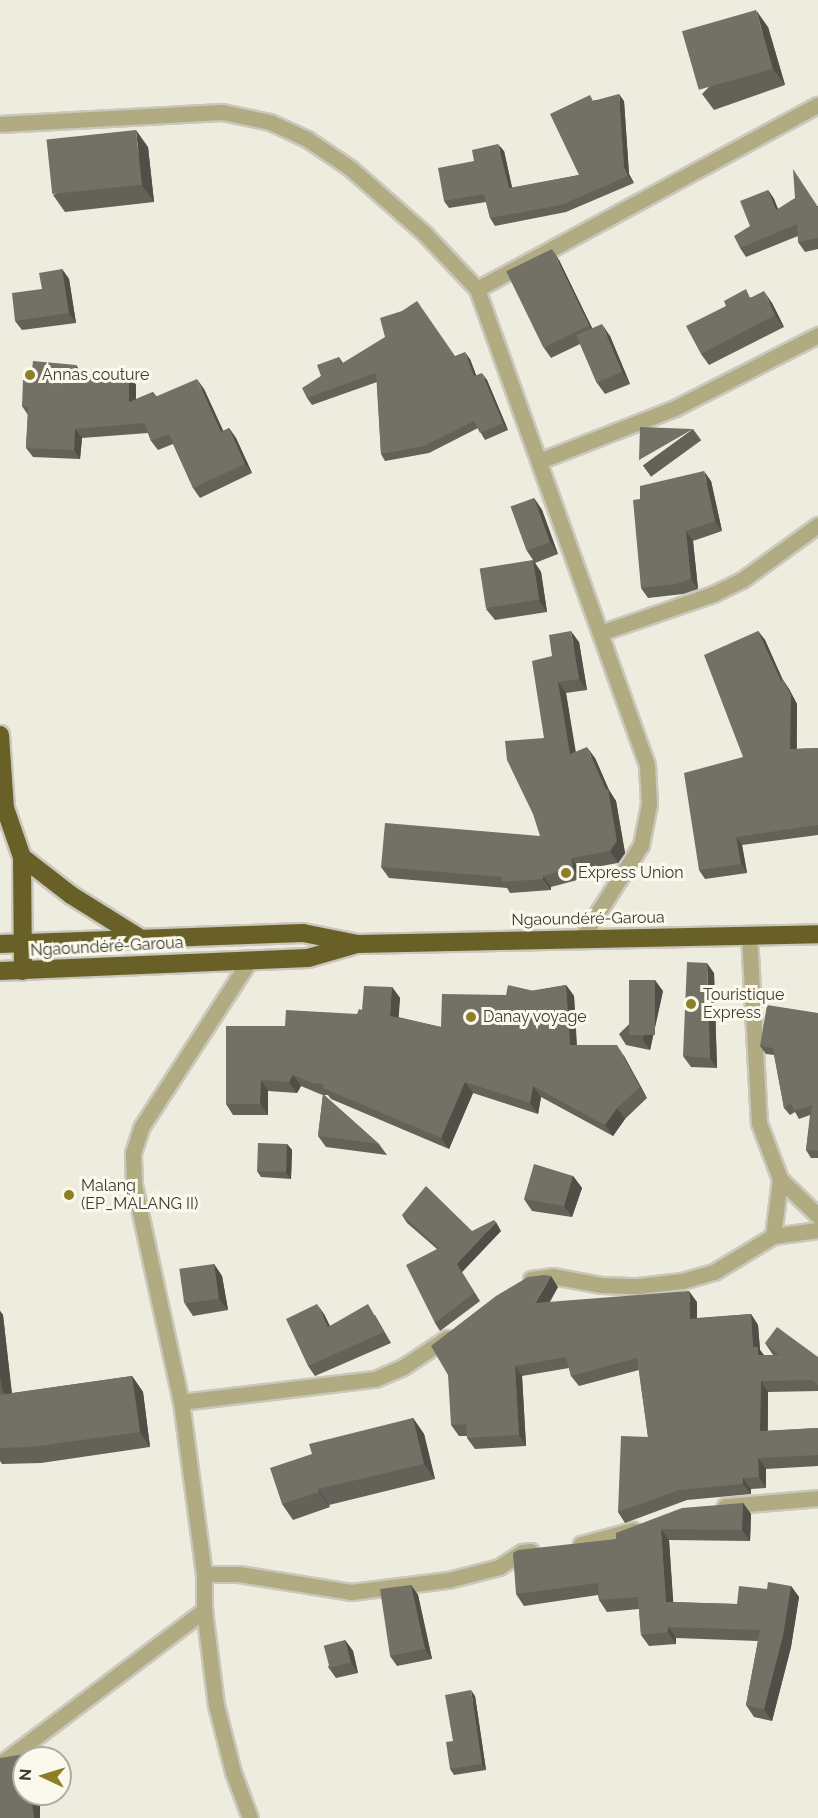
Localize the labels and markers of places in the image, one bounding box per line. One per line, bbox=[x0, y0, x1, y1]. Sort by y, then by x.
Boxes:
place label: Annas couture bbox=[42, 365, 149, 385]
marker: Annas couture bbox=[23, 368, 37, 382]
place label: Express Union bbox=[578, 863, 684, 883]
marker: Express Union bbox=[559, 866, 573, 880]
place label: Touristique Express bbox=[703, 985, 784, 1023]
marker: Touristique Express bbox=[684, 997, 698, 1011]
place label: Danay voyage bbox=[483, 1007, 588, 1027]
marker: Danay voyage bbox=[464, 1010, 478, 1024]
place label: Malang (EP_MALANG II) bbox=[81, 1176, 198, 1214]
marker: Malang (EP_MALANG II) bbox=[62, 1188, 76, 1202]

